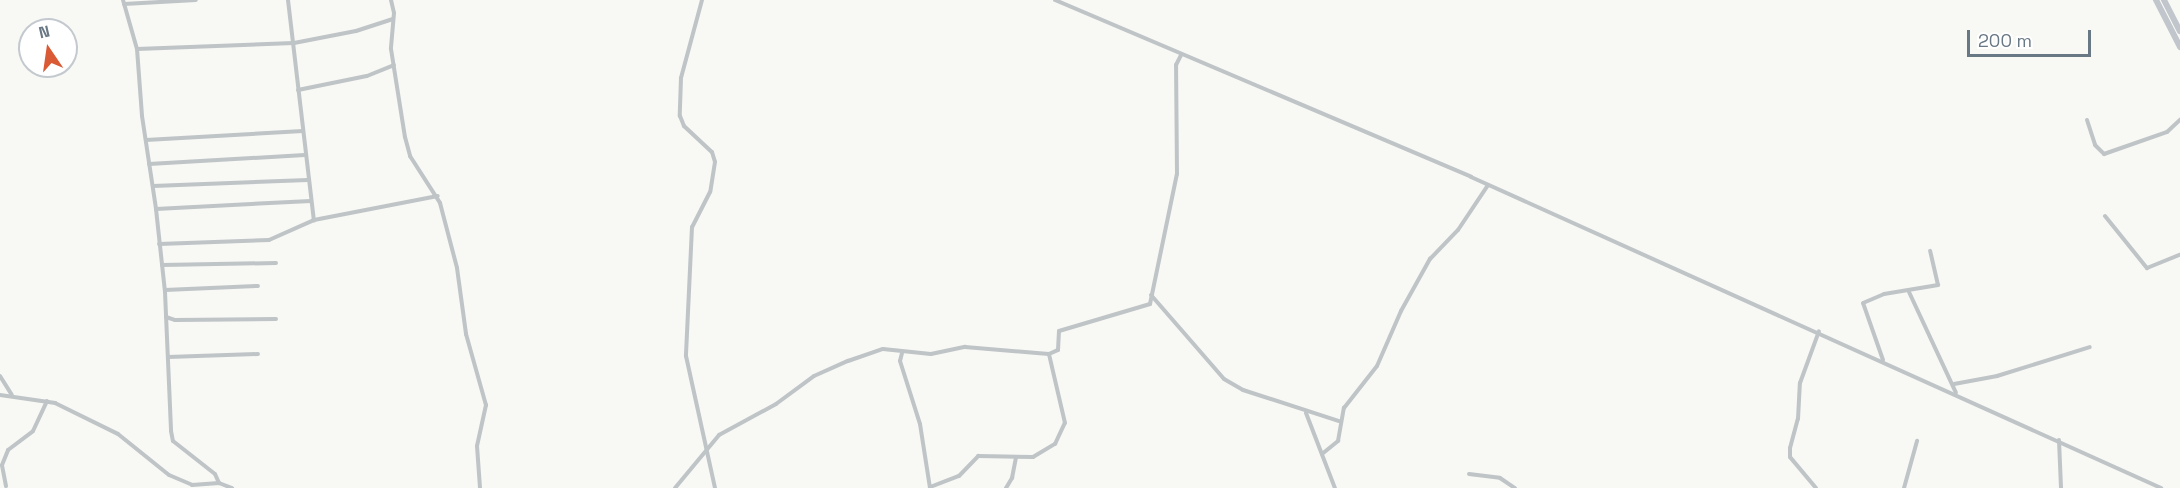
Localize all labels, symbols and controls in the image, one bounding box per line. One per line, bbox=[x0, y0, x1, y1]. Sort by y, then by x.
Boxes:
north arrow bbox=[18, 18, 78, 78]
scale bar bbox=[1970, 18, 2094, 56]
text: N bbox=[37, 20, 52, 43]
text: 200 m bbox=[1978, 29, 2032, 52]

